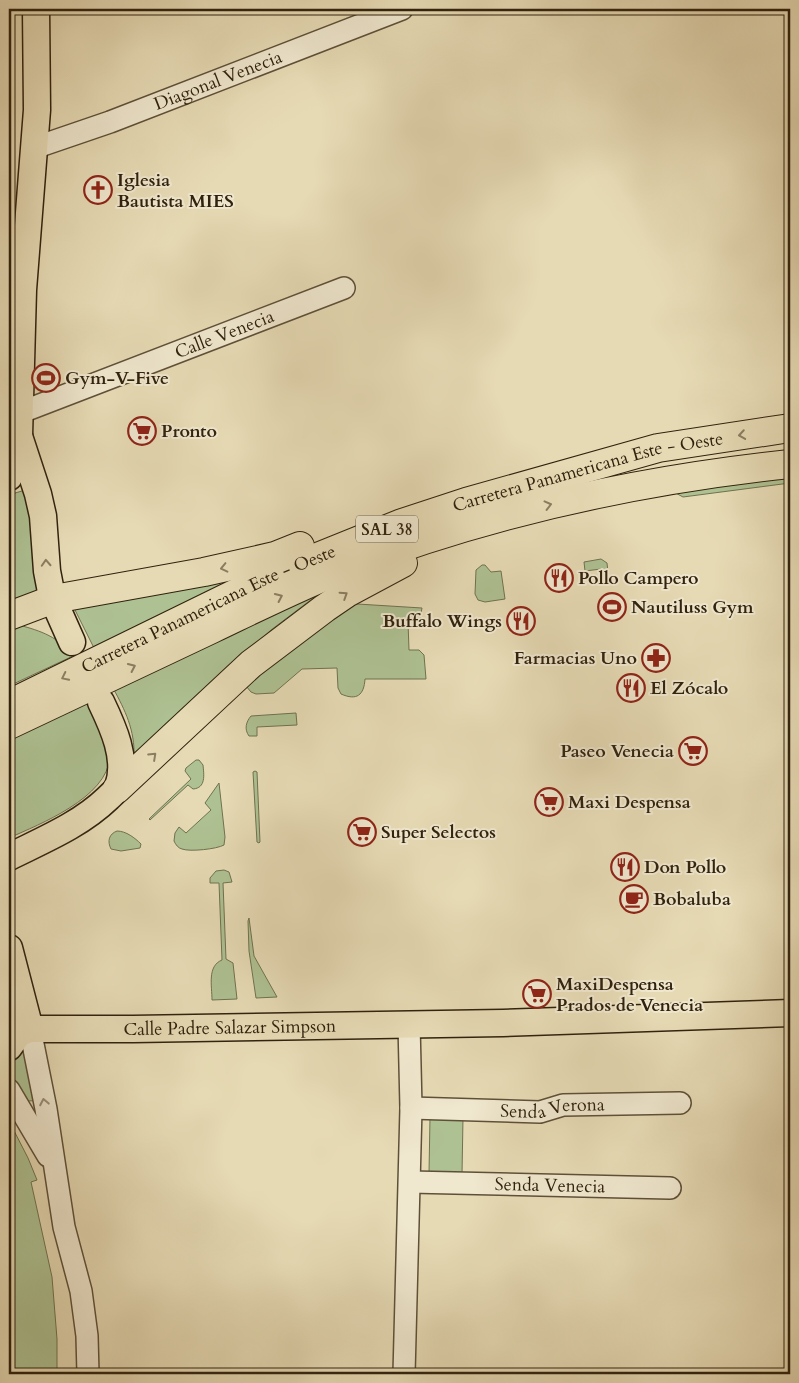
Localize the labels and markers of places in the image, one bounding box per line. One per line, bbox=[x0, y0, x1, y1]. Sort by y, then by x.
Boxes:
place label: Iglesia Bautista MIES bbox=[117, 168, 234, 214]
church icon: Iglesia Bautista MIES bbox=[83, 175, 113, 205]
sports icon: Gym-V-Five bbox=[31, 363, 61, 393]
place label: Gym-V-Five bbox=[65, 366, 169, 391]
supermarket icon: Pronto bbox=[127, 416, 157, 446]
place label: Pronto bbox=[161, 419, 217, 444]
restaurant icon: Pollo Campero bbox=[544, 563, 574, 593]
place label: Pollo Campero bbox=[578, 566, 699, 591]
sports icon: Nautiluss Gym bbox=[597, 592, 627, 622]
place label: Nautiluss Gym bbox=[631, 595, 754, 620]
restaurant icon: Buffalo Wings bbox=[506, 606, 536, 636]
place label: Buffalo Wings bbox=[382, 609, 502, 634]
pharmacy icon: Farmacias Uno bbox=[641, 643, 671, 673]
place label: Farmacias Uno bbox=[514, 646, 637, 671]
restaurant icon: El Zócalo bbox=[616, 673, 646, 703]
place label: El Zócalo bbox=[650, 676, 728, 701]
supermarket icon: Paseo Venecia bbox=[678, 736, 708, 766]
place label: Paseo Venecia bbox=[560, 739, 674, 764]
supermarket icon: Maxi Despensa bbox=[534, 787, 564, 817]
place label: Maxi Despensa bbox=[568, 790, 691, 815]
supermarket icon: Super Selectos bbox=[347, 817, 377, 847]
place label: Super Selectos bbox=[381, 820, 496, 845]
restaurant icon: Don Pollo bbox=[610, 852, 640, 882]
place label: Don Pollo bbox=[644, 855, 726, 880]
cafe icon: Bobaluba bbox=[619, 884, 649, 914]
place label: Bobaluba bbox=[653, 887, 731, 912]
place label: MaxiDespensa Prados de Venecia bbox=[556, 972, 703, 1018]
supermarket icon: MaxiDespensa Prados de Venecia bbox=[522, 979, 552, 1009]

